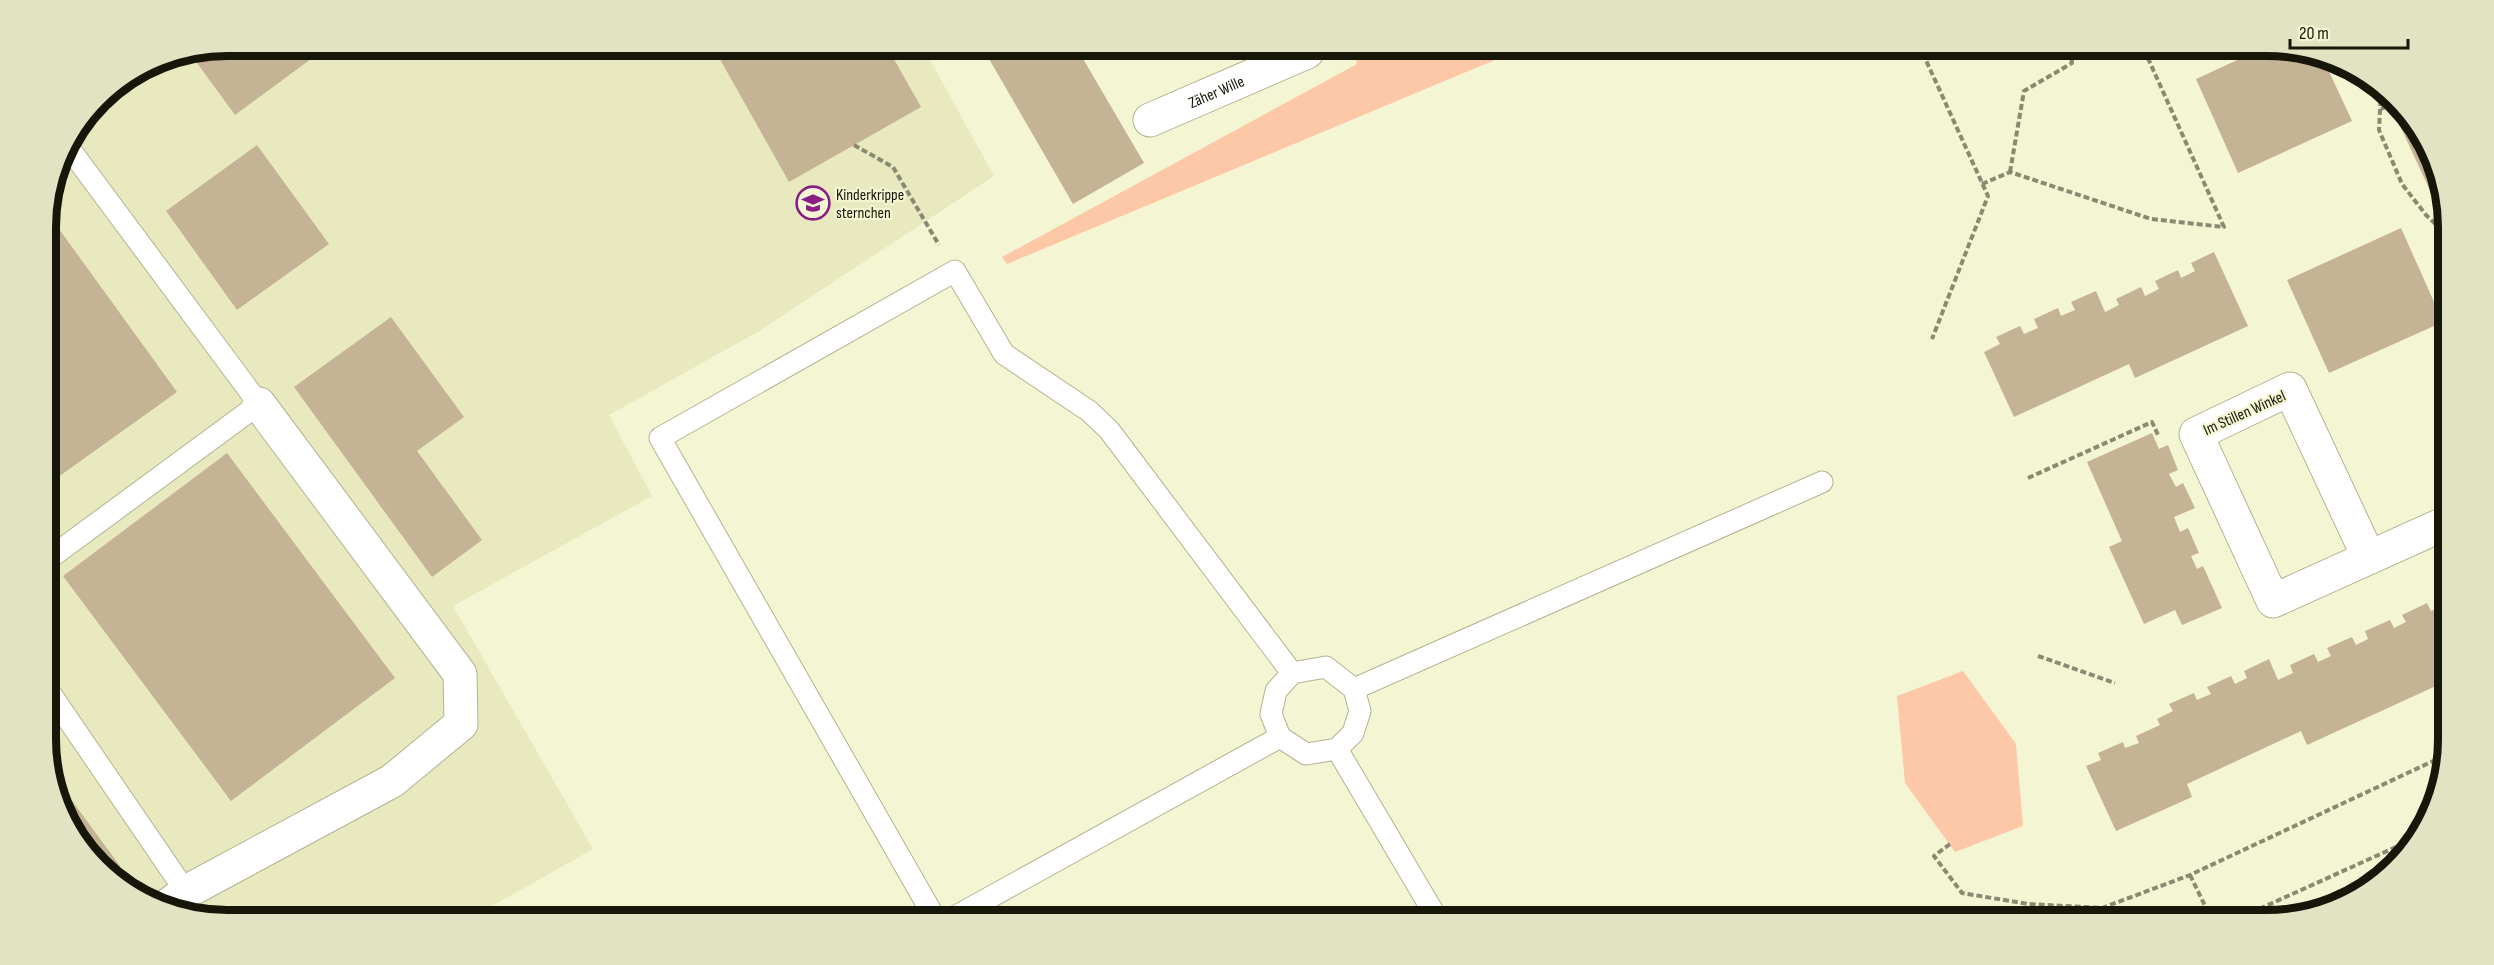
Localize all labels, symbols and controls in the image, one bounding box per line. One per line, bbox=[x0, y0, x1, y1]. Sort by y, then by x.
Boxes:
scale bar bbox=[2290, 12, 2408, 50]
text: 20 m bbox=[2299, 23, 2329, 44]
street label: Zäher Wille bbox=[1186, 72, 1247, 113]
school or university icon: Kinderkrippe sternchen bbox=[795, 185, 831, 221]
place label: Kinderkrippe sternchen bbox=[836, 186, 904, 223]
street label: Im Stillen Winkel bbox=[2201, 387, 2289, 440]

